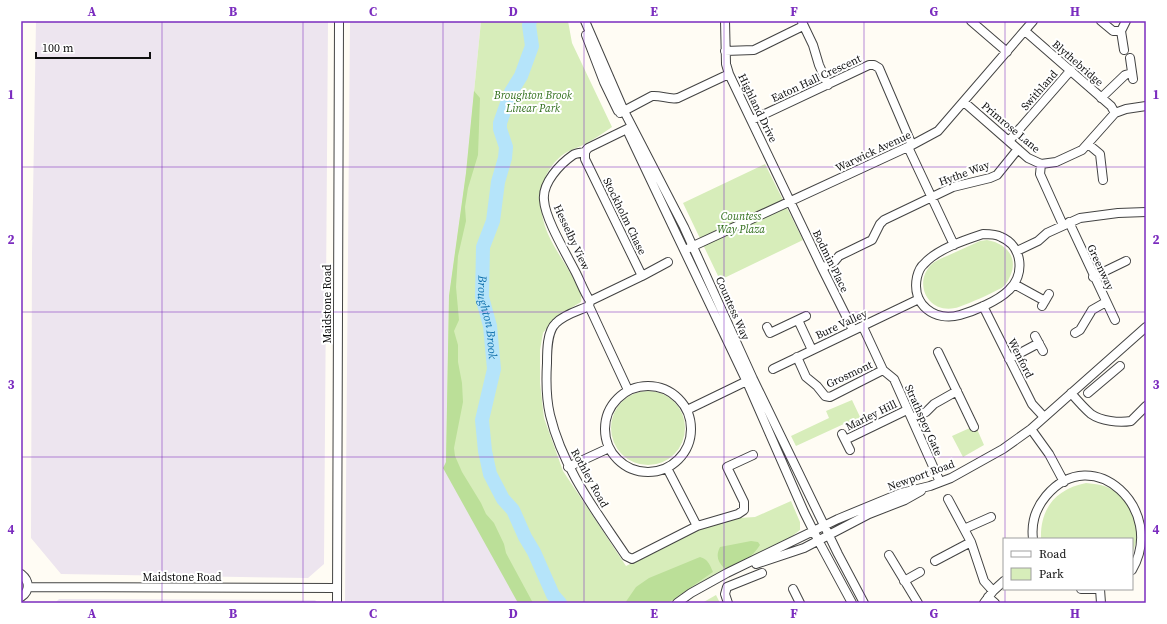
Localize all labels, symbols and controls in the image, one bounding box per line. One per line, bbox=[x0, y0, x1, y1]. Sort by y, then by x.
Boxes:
text: A bbox=[88, 3, 97, 20]
text: B bbox=[229, 3, 238, 20]
text: C bbox=[369, 3, 377, 20]
text: D bbox=[508, 3, 518, 20]
text: E bbox=[650, 3, 658, 20]
text: F bbox=[790, 3, 798, 20]
text: G bbox=[930, 3, 939, 20]
text: H bbox=[1070, 3, 1080, 20]
scale bar bbox=[36, 34, 150, 60]
street label: Blythebridge bbox=[1049, 37, 1107, 90]
text: 100 m bbox=[42, 40, 74, 56]
street label: Eaton Hall Crescent bbox=[769, 51, 864, 106]
street label: Swithland bbox=[1018, 66, 1062, 114]
street label: Highland Drive bbox=[734, 71, 781, 145]
text: 1 bbox=[7, 86, 15, 103]
text: 1 bbox=[1152, 86, 1160, 103]
park label: Broughton Brook Linear Park bbox=[493, 88, 573, 116]
street label: Primrose Lane bbox=[978, 98, 1043, 157]
street label: Warwick Avenue bbox=[833, 127, 914, 176]
street label: Hythe Way bbox=[937, 157, 992, 190]
street label: Stockholm Chase bbox=[599, 175, 650, 258]
street label: Hesselby View bbox=[550, 202, 594, 273]
park label: Countess Way Plaza bbox=[717, 209, 765, 237]
street label: Bodmin Place bbox=[809, 227, 852, 295]
text: 2 bbox=[7, 231, 15, 248]
text: 2 bbox=[1152, 231, 1160, 248]
street label: Greenway bbox=[1083, 242, 1118, 293]
street label: Maidstone Road bbox=[320, 264, 335, 343]
water label: Broughton Brook bbox=[474, 274, 501, 360]
street label: Countess Way bbox=[712, 274, 753, 343]
street label: Bure Valley bbox=[813, 306, 870, 343]
street label: Wenford bbox=[1004, 336, 1037, 381]
street label: Grosmont bbox=[824, 357, 875, 392]
text: 3 bbox=[7, 376, 15, 393]
text: 3 bbox=[1152, 376, 1160, 393]
street label: Strathspey Gate bbox=[901, 382, 946, 459]
street label: Marley Hill bbox=[843, 397, 899, 434]
street label: Rothley Road bbox=[567, 446, 612, 511]
street label: Newport Road bbox=[886, 456, 957, 495]
text: 4 bbox=[7, 521, 15, 538]
text: 4 bbox=[1152, 521, 1160, 538]
legend bbox=[1003, 538, 1133, 590]
text: Road bbox=[1039, 546, 1066, 562]
text: Park bbox=[1039, 566, 1064, 582]
street label: Maidstone Road bbox=[143, 570, 222, 585]
text: A bbox=[88, 605, 97, 622]
text: B bbox=[229, 605, 238, 622]
text: C bbox=[369, 605, 377, 622]
text: D bbox=[508, 605, 518, 622]
text: E bbox=[650, 605, 658, 622]
text: F bbox=[790, 605, 798, 622]
text: G bbox=[930, 605, 939, 622]
text: H bbox=[1070, 605, 1080, 622]

